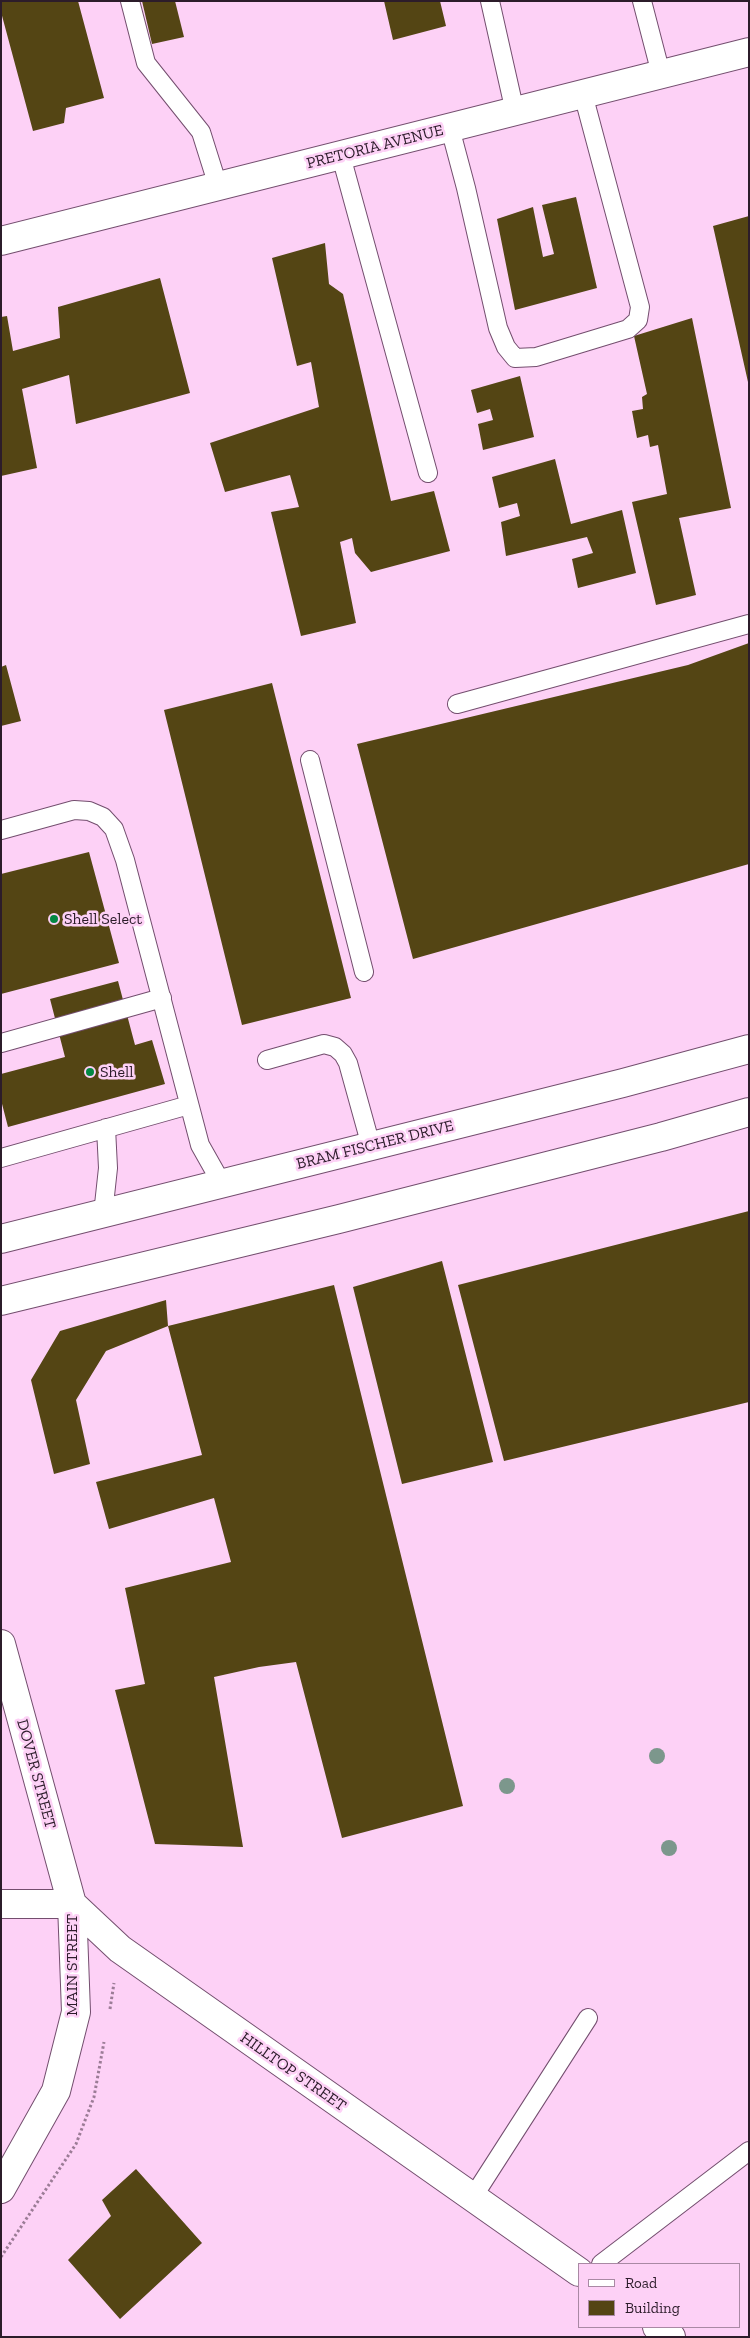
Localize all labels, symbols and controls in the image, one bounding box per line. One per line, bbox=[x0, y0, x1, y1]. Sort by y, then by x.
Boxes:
street label: PRETORIA AVENUE bbox=[305, 121, 445, 173]
place label: Shell Select bbox=[64, 909, 142, 929]
marker: Shell Select bbox=[48, 913, 60, 925]
place label: Shell bbox=[100, 1062, 134, 1082]
marker: Shell bbox=[84, 1066, 96, 1078]
street label: BRAM FISCHER DRIVE bbox=[294, 1116, 456, 1174]
street label: DOVER STREET bbox=[12, 1717, 60, 1831]
street label: MAIN STREET bbox=[62, 1914, 82, 2016]
street label: HILLTOP STREET bbox=[236, 2028, 350, 2116]
legend bbox=[578, 2263, 740, 2328]
text: Road bbox=[625, 2274, 657, 2292]
text: Building bbox=[625, 2299, 680, 2317]

